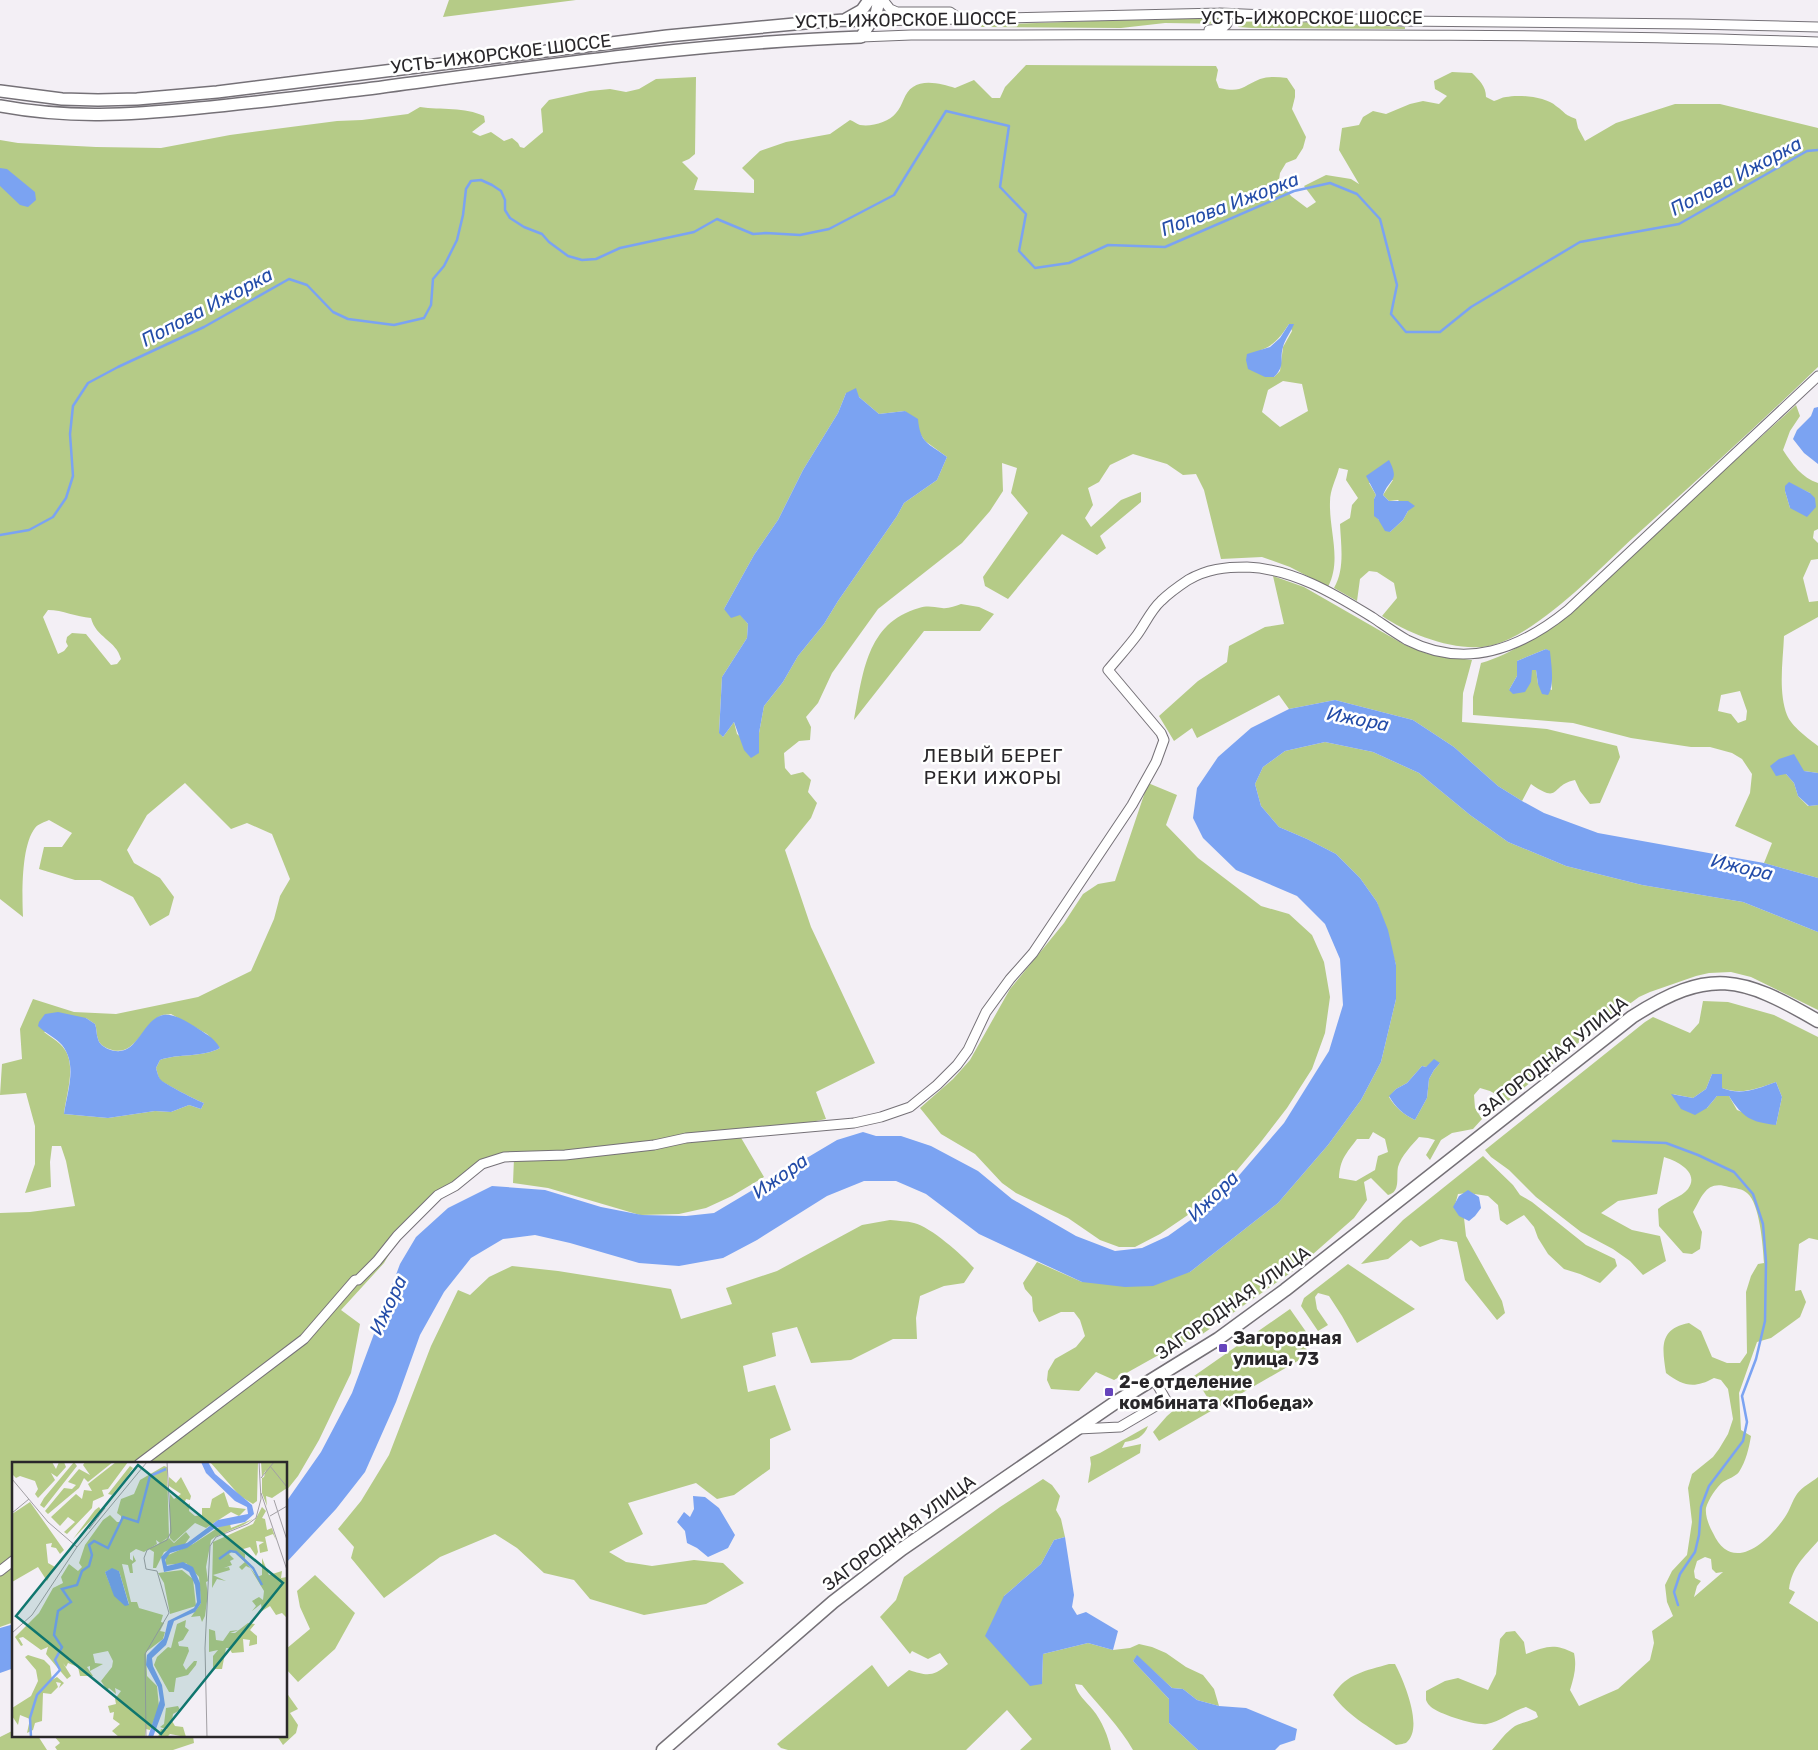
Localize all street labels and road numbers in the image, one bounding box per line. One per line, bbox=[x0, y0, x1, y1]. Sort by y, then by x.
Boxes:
street label: УСТЬ-ИЖОРСКОЕ ШОССЕ bbox=[795, 7, 1017, 33]
street label: УСТЬ-ИЖОРСКОЕ ШОССЕ bbox=[1201, 7, 1423, 29]
street label: УСТЬ-ИЖОРСКОЕ ШОССЕ bbox=[390, 30, 612, 78]
street label: ЗАГОРОДНАЯ УЛИЦА bbox=[1474, 992, 1632, 1122]
street label: ЗАГОРОДНАЯ УЛИЦА bbox=[1151, 1241, 1315, 1365]
street label: ЗАГОРОДНАЯ УЛИЦА bbox=[818, 1470, 980, 1596]

